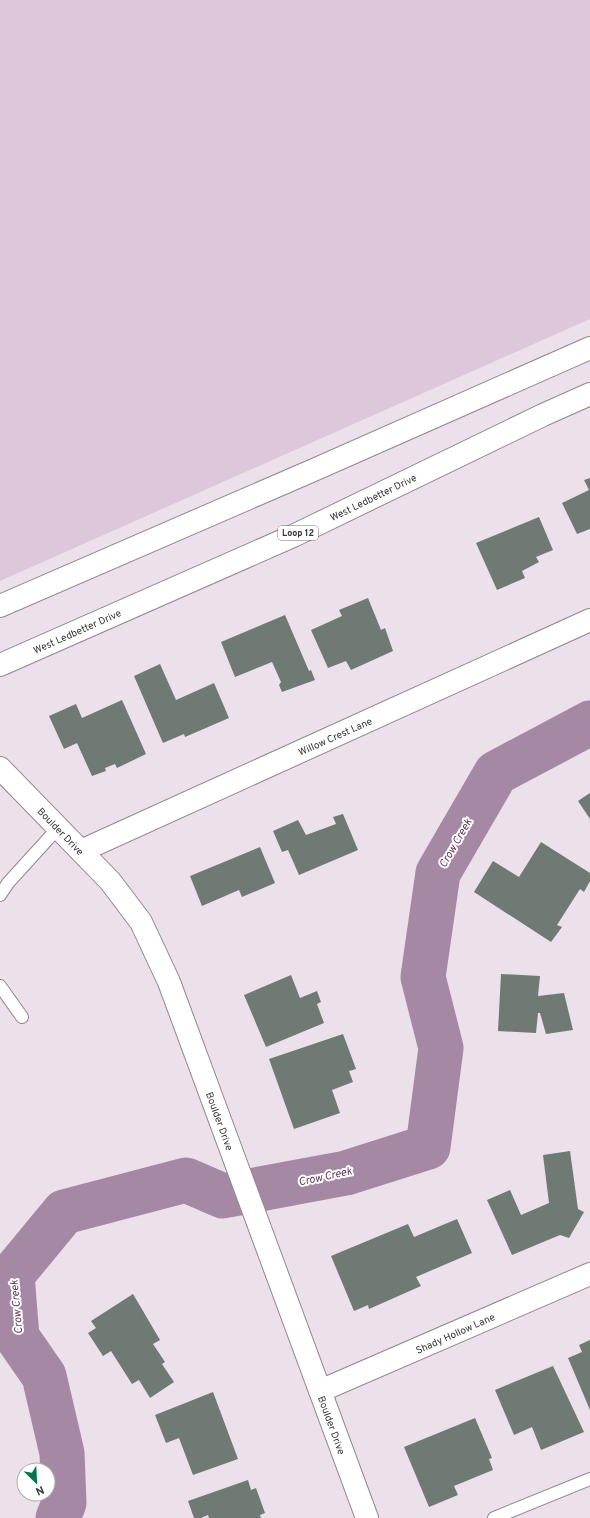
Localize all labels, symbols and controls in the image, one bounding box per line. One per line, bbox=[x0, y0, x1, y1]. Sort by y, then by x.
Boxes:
street label: West Ledbetter Drive bbox=[328, 472, 419, 525]
road number: Loop 12 bbox=[278, 526, 318, 540]
street label: West Ledbetter Drive bbox=[32, 607, 124, 658]
street label: Willow Crest Lane bbox=[297, 715, 375, 759]
street label: Boulder Drive bbox=[34, 805, 86, 859]
water label: Crow Creek bbox=[436, 816, 476, 870]
street label: Boulder Drive bbox=[202, 1090, 235, 1153]
water label: Crow Creek bbox=[297, 1164, 354, 1189]
water label: Crow Creek bbox=[8, 1279, 26, 1334]
street label: Shady Hollow Lane bbox=[414, 1311, 497, 1358]
street label: Boulder Drive bbox=[314, 1394, 347, 1457]
north arrow bbox=[16, 1462, 56, 1502]
text: N bbox=[33, 1482, 46, 1498]

